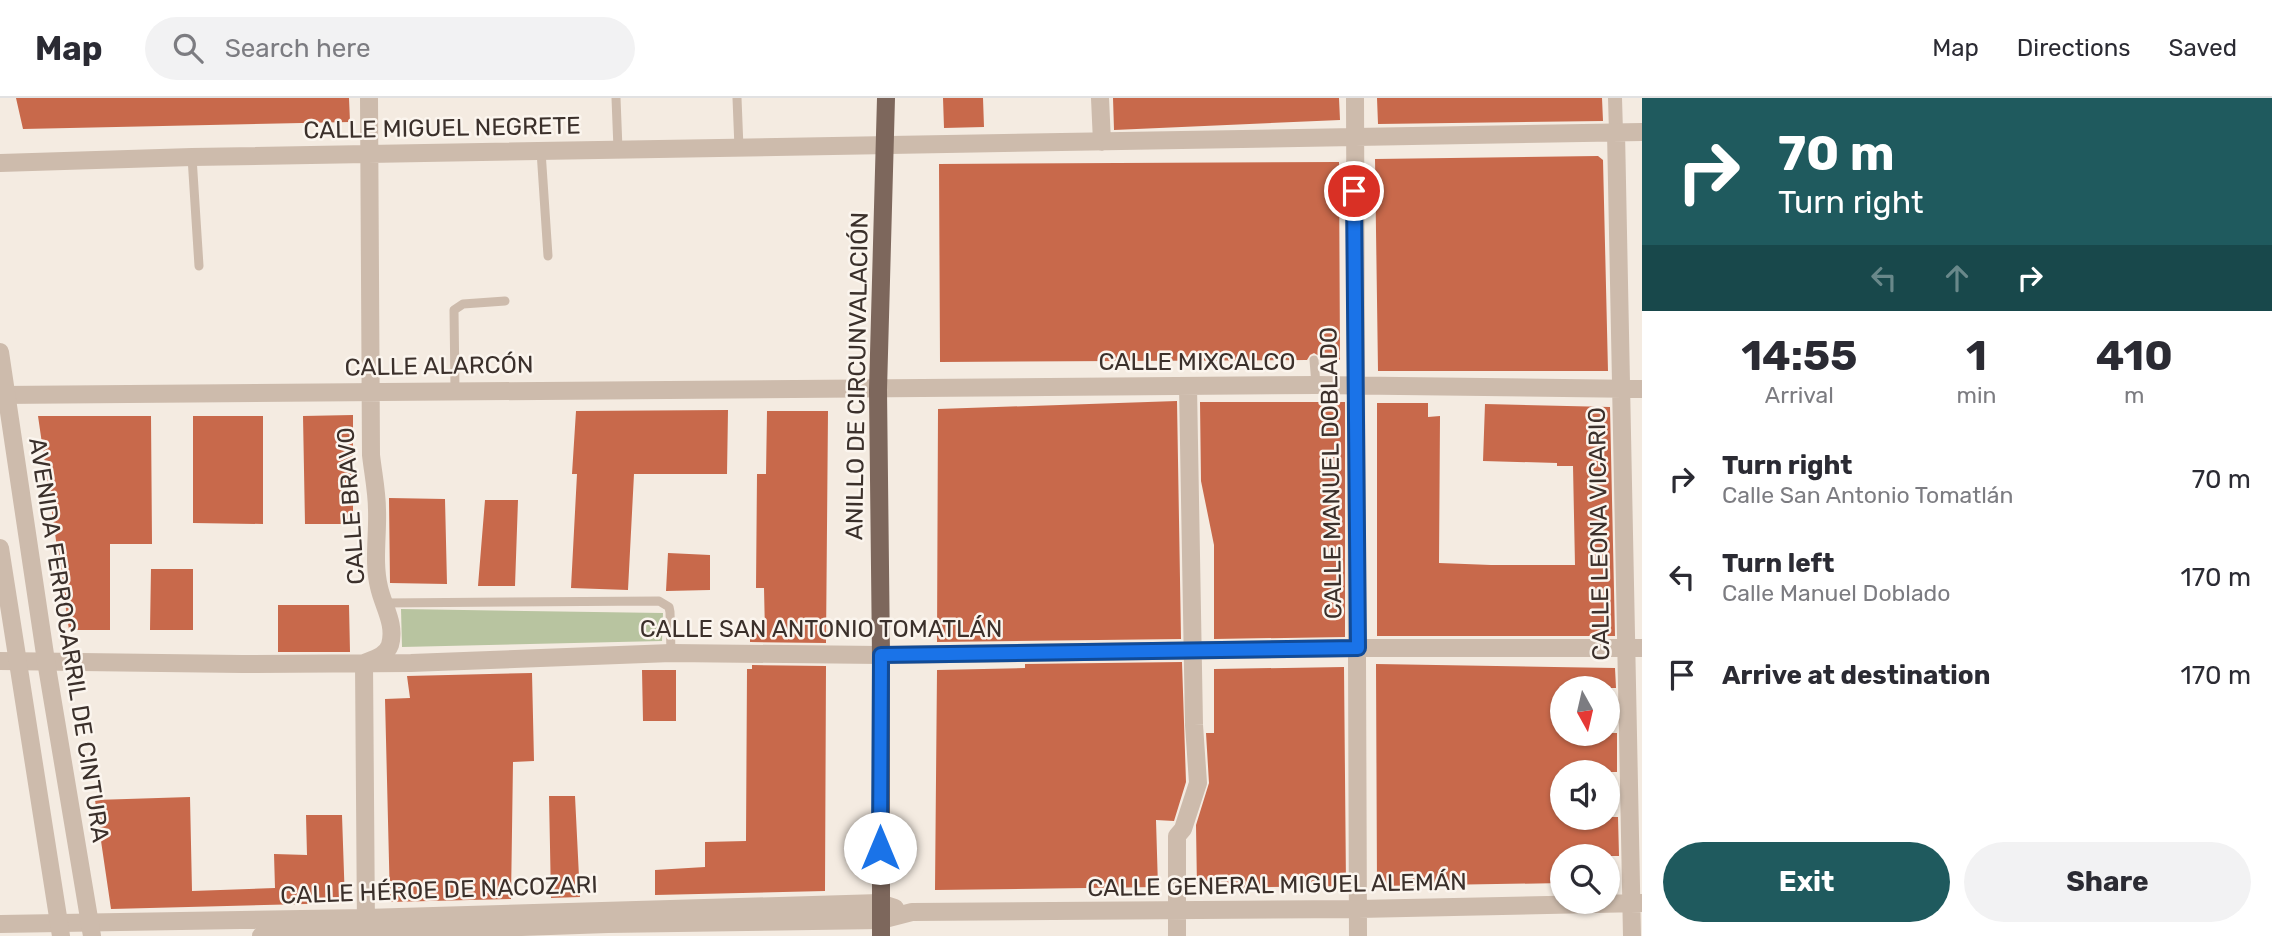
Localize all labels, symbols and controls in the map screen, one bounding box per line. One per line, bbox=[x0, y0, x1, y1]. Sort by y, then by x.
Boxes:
search box bbox=[145, 17, 635, 80]
text: Map bbox=[35, 29, 103, 68]
icon: search bbox=[169, 29, 207, 67]
text: Search here bbox=[225, 33, 370, 64]
text: Map bbox=[1932, 34, 1979, 62]
text: Directions bbox=[2017, 34, 2130, 62]
text: Saved bbox=[2168, 34, 2237, 62]
street label: CALLE MIGUEL NEGRETE bbox=[303, 112, 581, 144]
text: 70 m bbox=[1778, 124, 1895, 182]
icon: right bbox=[1663, 126, 1754, 217]
pin bbox=[1324, 161, 1384, 221]
icon: arrive bbox=[1335, 172, 1373, 210]
text: Turn right bbox=[1778, 183, 1923, 221]
street label: ANILLO DE CIRCUNVALACIÓN bbox=[840, 212, 874, 540]
icon: left bbox=[1865, 259, 1903, 297]
icon: ahead bbox=[1938, 259, 1976, 297]
icon: right bbox=[2011, 259, 2049, 297]
street label: CALLE MANUEL DOBLADO bbox=[1314, 327, 1348, 619]
text: 14:55 bbox=[1741, 331, 1857, 381]
text: 1 bbox=[1966, 331, 1987, 381]
text: 410 bbox=[2096, 331, 2173, 381]
street label: CALLE MIXCALCO bbox=[1099, 348, 1295, 376]
street label: CALLE ALARCÓN bbox=[344, 350, 534, 382]
text: Arrival bbox=[1765, 381, 1834, 409]
text: min bbox=[1957, 381, 1996, 409]
text: m bbox=[2124, 381, 2144, 409]
street label: CALLE LEONA VICARIO bbox=[1583, 407, 1615, 661]
street label: CALLE BRAVO bbox=[332, 426, 370, 586]
street label: AVENIDA FERROCARRIL DE CINTURA bbox=[23, 436, 115, 844]
text: Turn right bbox=[1722, 450, 1852, 481]
icon: right bbox=[1663, 460, 1701, 498]
text: 70 m bbox=[2192, 464, 2251, 495]
text: Calle San Antonio Tomatlán bbox=[1722, 481, 2013, 509]
text: Turn left bbox=[1722, 548, 1834, 579]
icon: left bbox=[1663, 558, 1701, 596]
text: 170 m bbox=[2181, 562, 2251, 593]
text: Calle Manuel Doblado bbox=[1722, 579, 1950, 607]
street label: CALLE SAN ANTONIO TOMATLÁN bbox=[640, 615, 1002, 643]
icon: arrive bbox=[1663, 656, 1701, 694]
text: Arrive at destination bbox=[1722, 660, 1990, 691]
text: 170 m bbox=[2181, 660, 2251, 691]
north arrow bbox=[1550, 676, 1620, 746]
map controls bbox=[1550, 676, 1620, 914]
button: sound bbox=[1550, 760, 1620, 830]
position arrow bbox=[843, 811, 917, 885]
button: Exit bbox=[1663, 842, 1950, 922]
button: Share bbox=[1964, 842, 2251, 922]
button: search bbox=[1550, 844, 1620, 914]
street label: CALLE GENERAL MIGUEL ALEMÁN bbox=[1087, 868, 1467, 902]
street label: CALLE HÉROE DE NACOZARI bbox=[280, 870, 598, 910]

